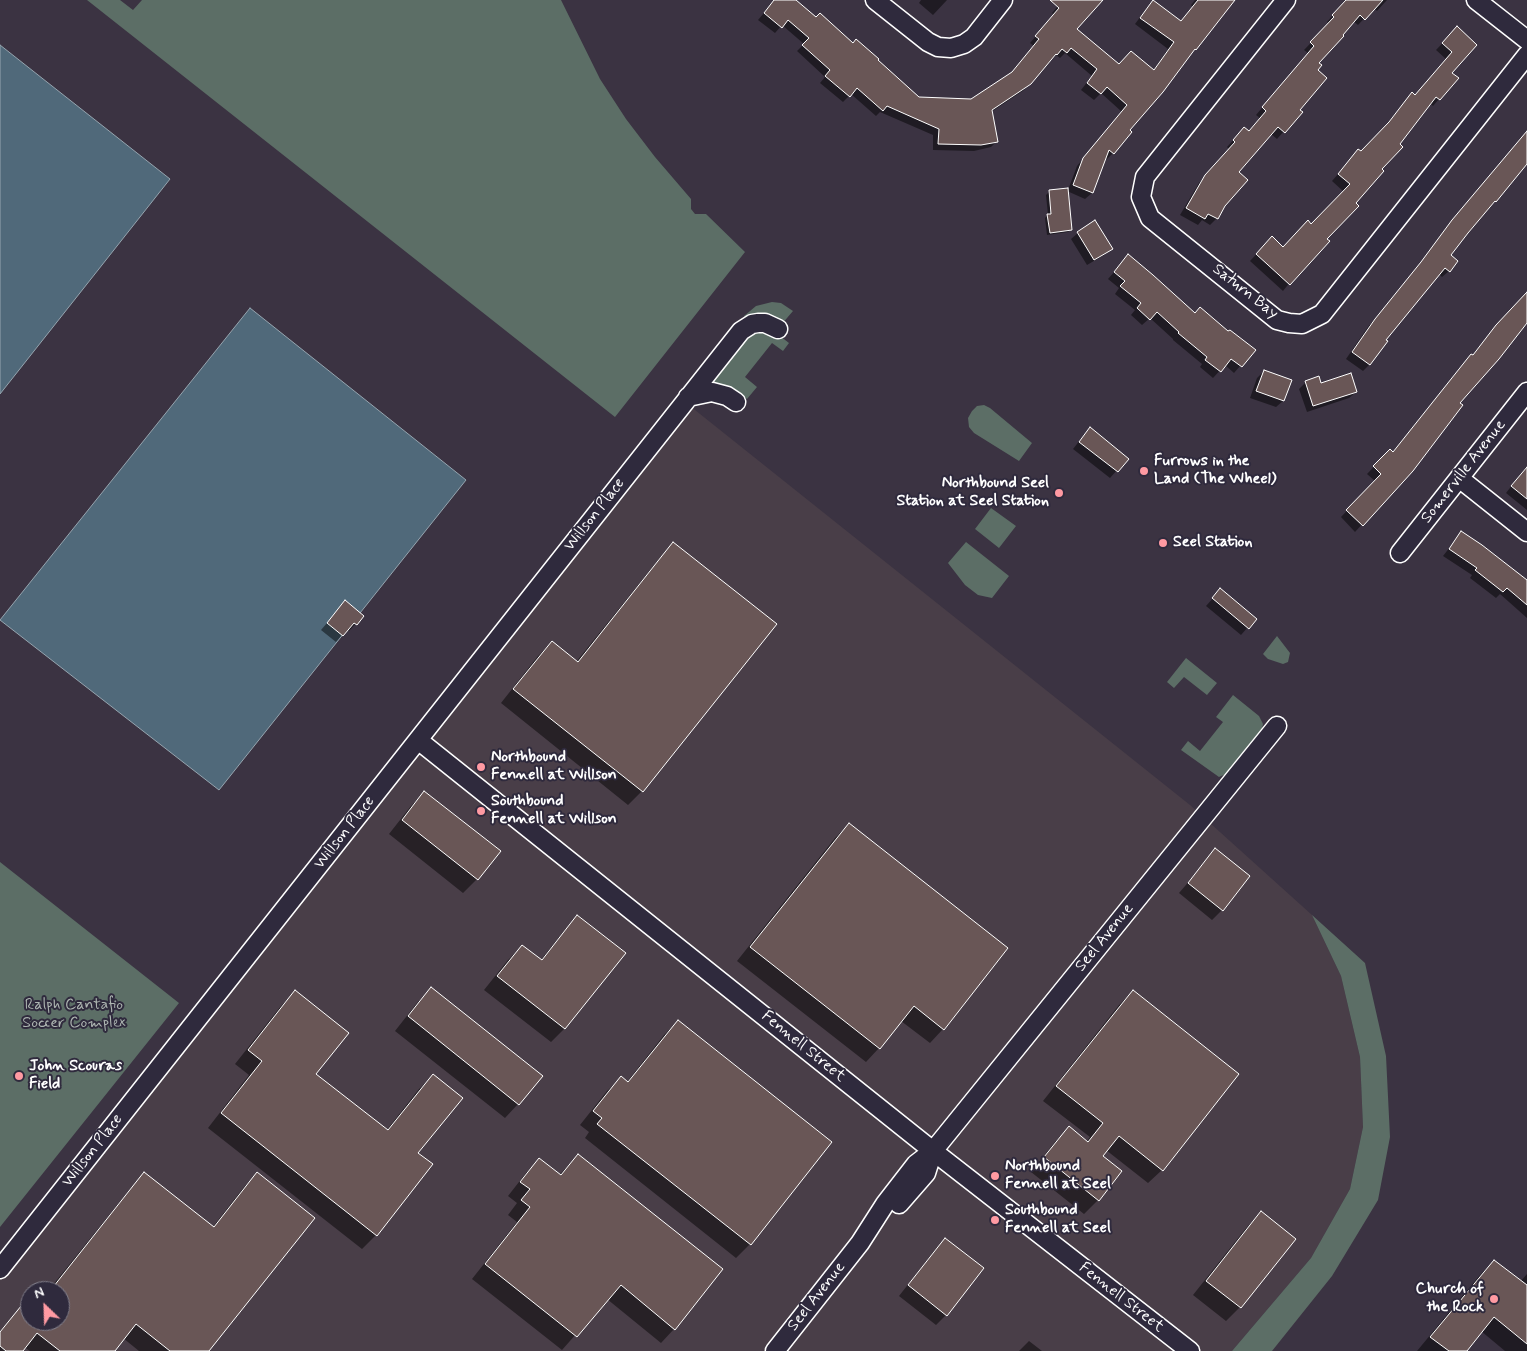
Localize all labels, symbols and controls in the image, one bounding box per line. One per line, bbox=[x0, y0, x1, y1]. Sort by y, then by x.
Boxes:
street label: Saturn Bay bbox=[1208, 260, 1282, 324]
street label: Somerville Avenue bbox=[1418, 416, 1510, 528]
place label: Furrows in the Land (The Wheel) bbox=[1154, 452, 1276, 490]
marker: Furrows in the Land (The Wheel) bbox=[1138, 465, 1150, 477]
place label: Northbound Seel Station at Seel Station bbox=[897, 474, 1049, 512]
street label: Willson Place bbox=[561, 475, 629, 555]
marker: Northbound Seel Station at Seel Station bbox=[1053, 487, 1065, 499]
place label: Seel Station bbox=[1173, 533, 1253, 553]
marker: Seel Station bbox=[1157, 537, 1169, 549]
place label: Northbound Fennell at Willson bbox=[491, 748, 617, 786]
marker: Northbound Fennell at Willson bbox=[475, 761, 487, 773]
place label: Southbound Fennell at Willson bbox=[491, 792, 617, 830]
street label: Willson Place bbox=[311, 793, 379, 873]
marker: Southbound Fennell at Willson bbox=[475, 805, 487, 817]
street label: Seel Avenue bbox=[1072, 900, 1138, 976]
park label: Ralph Cantafio Soccer Complex bbox=[22, 996, 126, 1034]
street label: Fennell Street bbox=[757, 1007, 849, 1087]
place label: John Scouras Field bbox=[29, 1057, 122, 1095]
marker: John Scouras Field bbox=[13, 1070, 25, 1082]
street label: Willson Place bbox=[59, 1111, 127, 1191]
place label: Northbound Fennell at Seel bbox=[1005, 1157, 1111, 1195]
marker: Northbound Fennell at Seel bbox=[989, 1170, 1001, 1182]
place label: Southbound Fennell at Seel bbox=[1005, 1201, 1111, 1239]
marker: Southbound Fennell at Seel bbox=[989, 1214, 1001, 1226]
street label: Seel Avenue bbox=[784, 1259, 850, 1335]
street label: Fennell Street bbox=[1075, 1259, 1167, 1337]
place label: Church of the Rock bbox=[1415, 1280, 1484, 1318]
north arrow bbox=[20, 1281, 70, 1331]
text: N bbox=[31, 1283, 47, 1303]
marker: Church of the Rock bbox=[1488, 1293, 1500, 1305]

